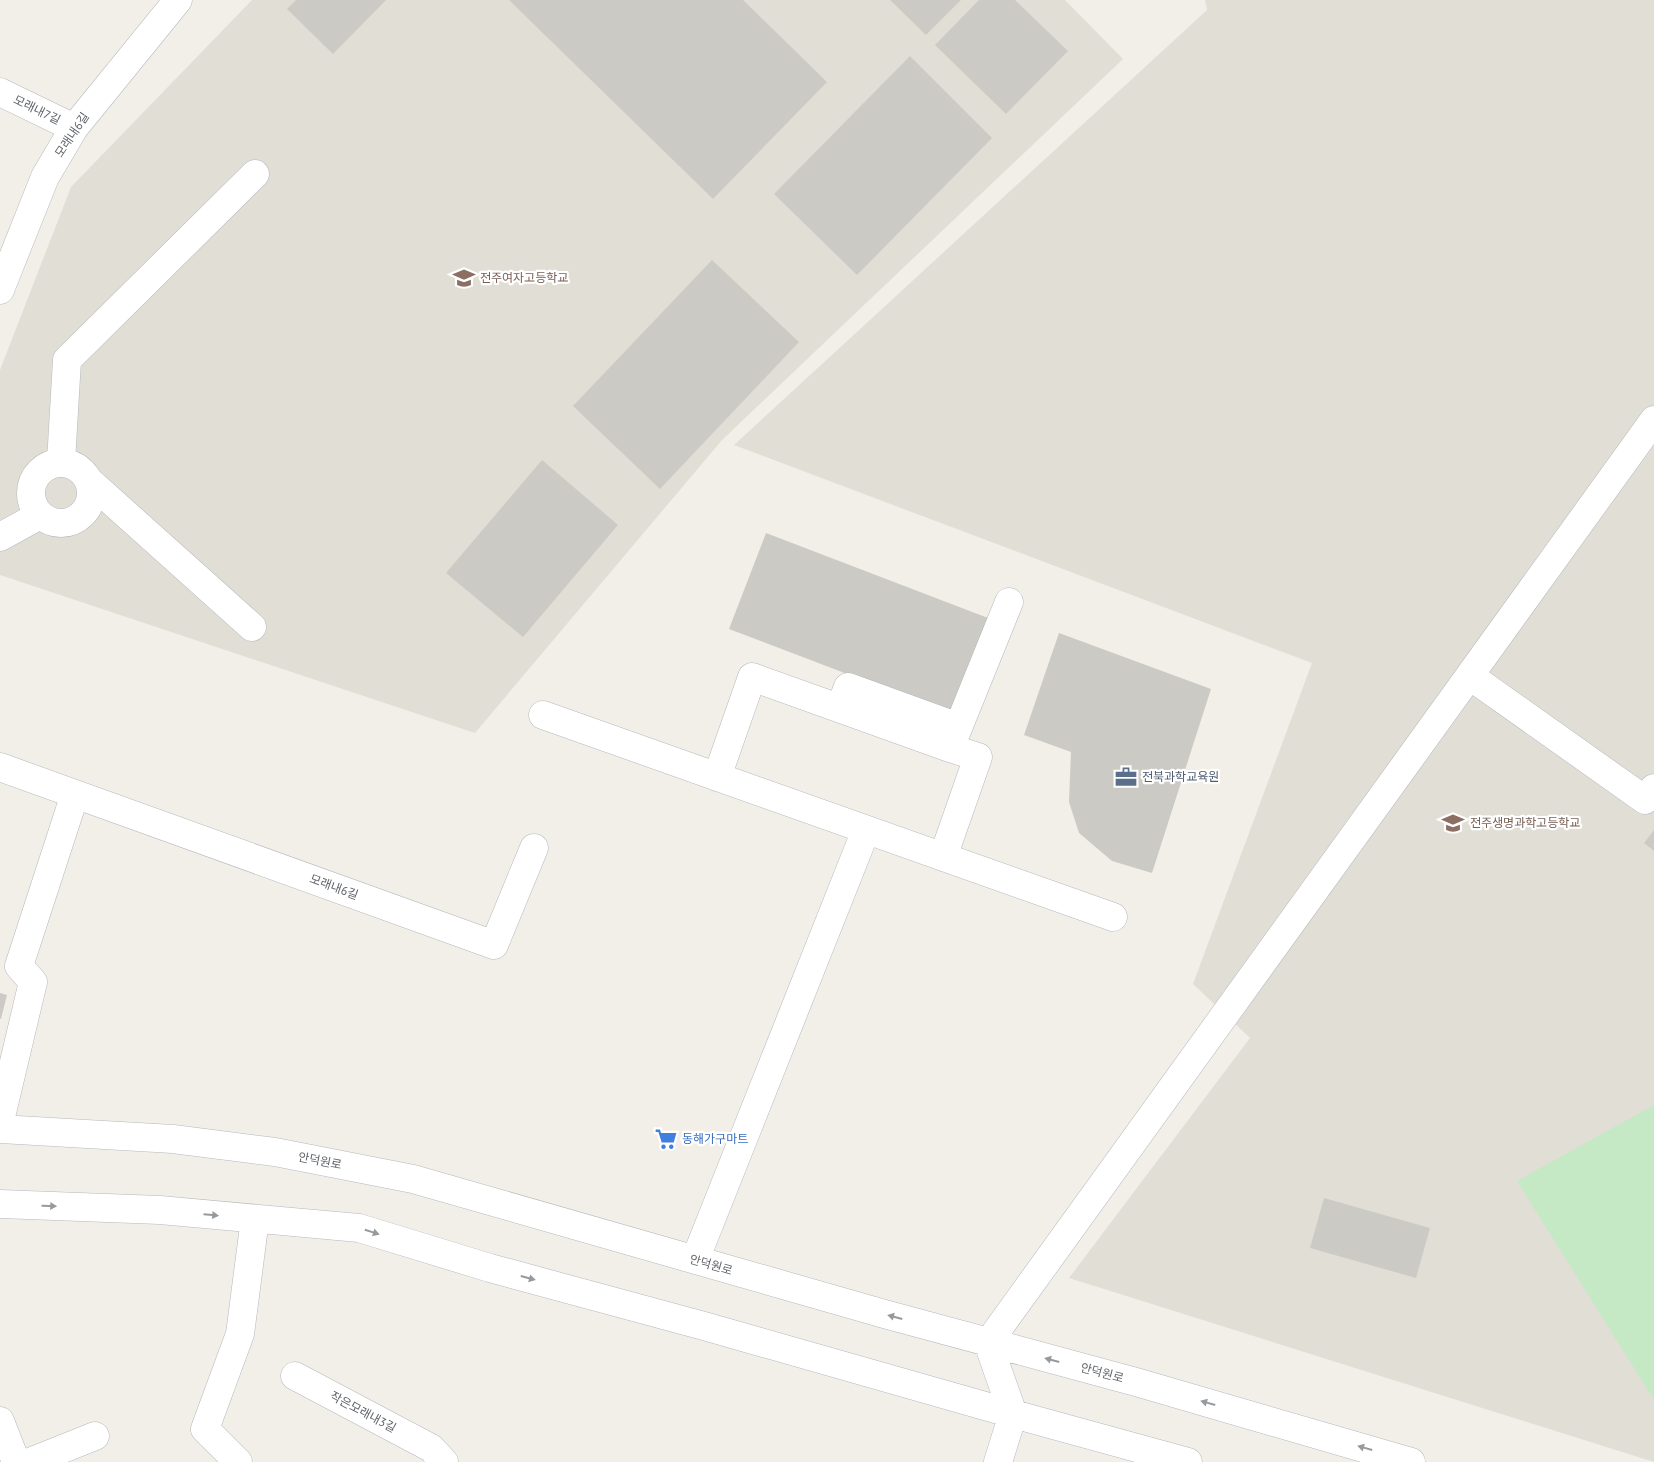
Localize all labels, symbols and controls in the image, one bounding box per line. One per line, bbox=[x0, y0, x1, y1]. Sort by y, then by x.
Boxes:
street label: 모래내7길 bbox=[11, 92, 63, 127]
street label: 모래내6길 bbox=[51, 110, 92, 160]
school or university icon: 전주여자고등학교 bbox=[451, 265, 477, 291]
place label: 전주여자고등학교 bbox=[480, 270, 568, 285]
office icon: 전북과학교육원 bbox=[1113, 764, 1139, 790]
place label: 전북과학교육원 bbox=[1142, 769, 1219, 784]
school or university icon: 전주생명과학고등학교 bbox=[1440, 810, 1466, 836]
place label: 전주생명과학고등학교 bbox=[1470, 815, 1580, 830]
street label: 모래내6길 bbox=[308, 871, 361, 902]
supermarket icon: 동해가구마트 bbox=[653, 1126, 679, 1152]
place label: 동해가구마트 bbox=[682, 1131, 748, 1146]
street label: 안덕원로 bbox=[297, 1149, 343, 1172]
one-way arrow bbox=[41, 1202, 57, 1210]
one-way arrow bbox=[203, 1211, 219, 1219]
one-way arrow bbox=[365, 1229, 380, 1237]
street label: 안덕원로 bbox=[688, 1251, 734, 1278]
one-way arrow bbox=[521, 1275, 536, 1283]
one-way arrow bbox=[888, 1313, 903, 1321]
one-way arrow bbox=[1044, 1355, 1059, 1363]
street label: 안덕원로 bbox=[1079, 1360, 1125, 1385]
street label: 작은모래내3길 bbox=[328, 1388, 399, 1435]
one-way arrow bbox=[1201, 1399, 1216, 1407]
one-way arrow bbox=[1357, 1444, 1372, 1452]

